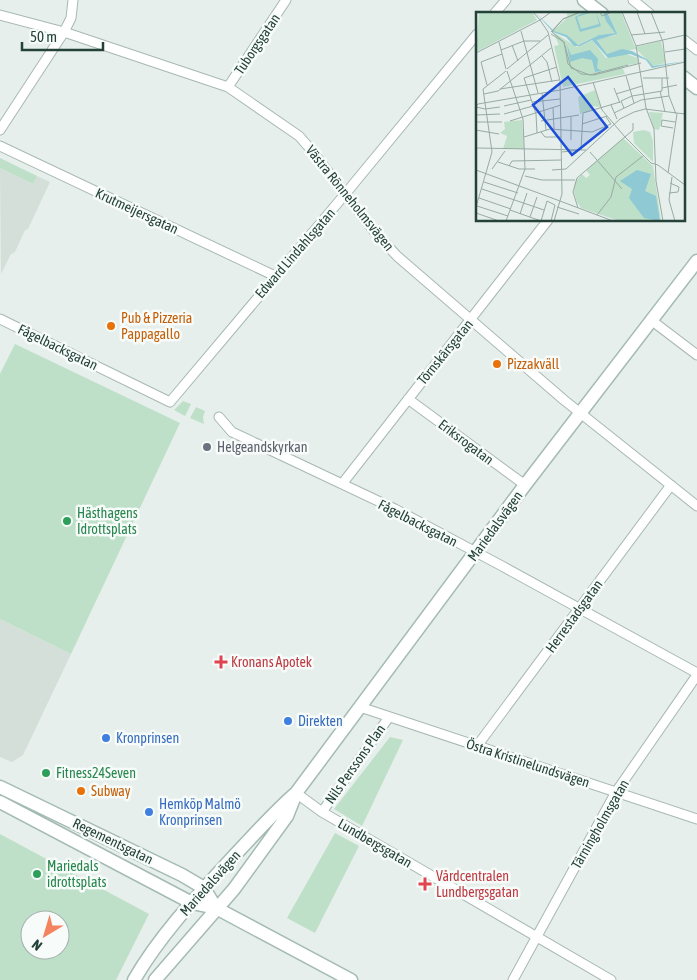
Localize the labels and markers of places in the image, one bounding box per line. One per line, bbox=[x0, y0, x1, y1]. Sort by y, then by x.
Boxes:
place label: Pub & Pizzeria Pappagallo bbox=[121, 310, 192, 342]
marker: Pub & Pizzeria Pappagallo bbox=[105, 320, 117, 332]
place label: Pizzakväll bbox=[507, 356, 559, 372]
marker: Pizzakväll bbox=[491, 358, 503, 370]
place label: Helgeandskyrkan bbox=[217, 439, 307, 455]
marker: Helgeandskyrkan bbox=[201, 441, 213, 453]
place label: Hästhagens Idrottsplats bbox=[77, 505, 138, 537]
marker: Hästhagens Idrottsplats bbox=[61, 515, 73, 527]
place label: Kronans Apotek bbox=[231, 654, 312, 670]
marker: Kronans Apotek bbox=[215, 656, 227, 668]
place label: Direkten bbox=[298, 713, 343, 729]
marker: Direkten bbox=[282, 715, 294, 727]
place label: Kronprinsen bbox=[116, 730, 179, 746]
marker: Kronprinsen bbox=[100, 732, 112, 744]
place label: Fitness24Seven bbox=[56, 765, 136, 781]
marker: Fitness24Seven bbox=[40, 767, 52, 779]
place label: Subway bbox=[91, 783, 131, 799]
marker: Subway bbox=[75, 785, 87, 797]
place label: Hemköp Malmö Kronprinsen bbox=[159, 796, 241, 828]
marker: Hemköp Malmö Kronprinsen bbox=[143, 806, 155, 818]
place label: Mariedals idrottsplats bbox=[47, 858, 106, 890]
marker: Mariedals idrottsplats bbox=[31, 868, 43, 880]
place label: Vårdcentralen Lundbergsgatan bbox=[436, 868, 519, 900]
marker: Vårdcentralen Lundbergsgatan bbox=[418, 877, 432, 891]

